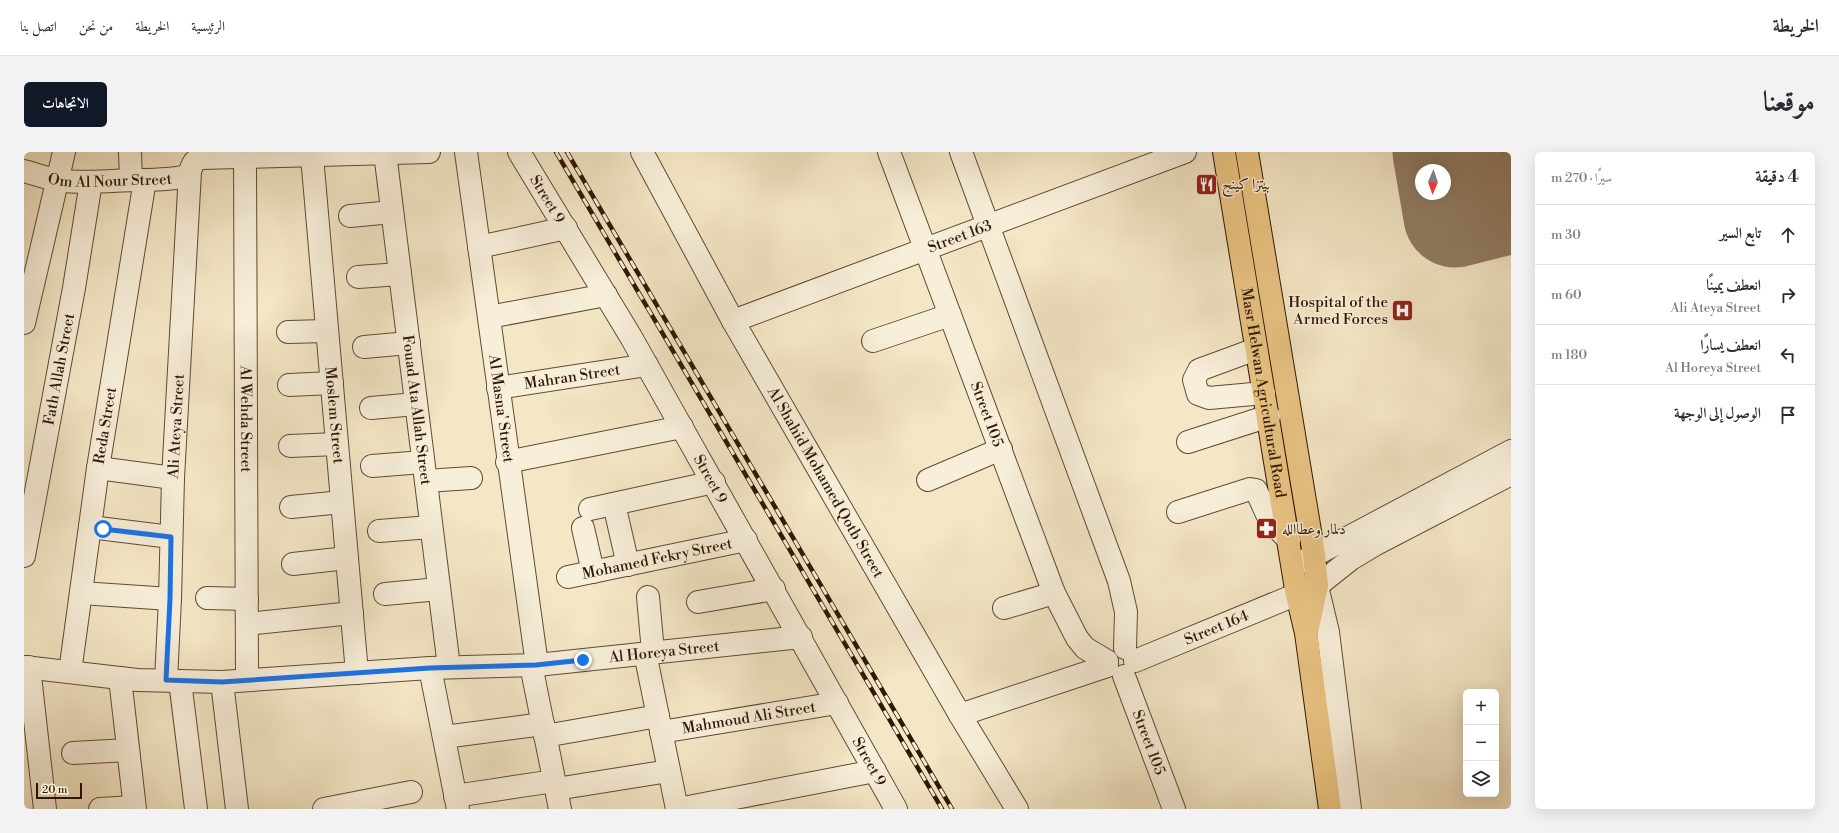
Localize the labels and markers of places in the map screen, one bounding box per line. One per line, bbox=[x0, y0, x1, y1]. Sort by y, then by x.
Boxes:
restaurant icon: بيتزا كينج bbox=[1193, 171, 1219, 197]
place label: بيتزا كينج bbox=[1222, 175, 1270, 198]
place label: Hospital of the Armed Forces bbox=[1288, 293, 1388, 329]
hospital icon: Hospital of the Armed Forces bbox=[1390, 298, 1416, 324]
pharmacy icon: دلمار وعطاالله bbox=[1253, 516, 1279, 542]
place label: دلمار وعطاالله bbox=[1282, 520, 1346, 539]

